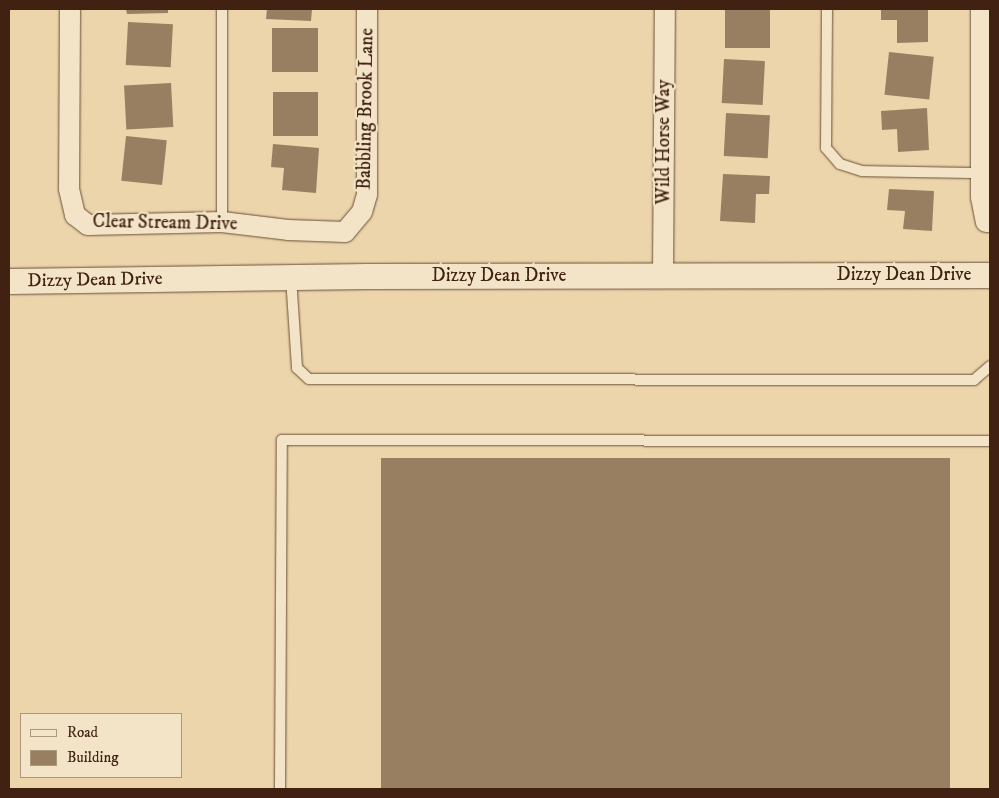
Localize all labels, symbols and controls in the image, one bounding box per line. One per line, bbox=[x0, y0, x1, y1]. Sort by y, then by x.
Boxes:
street label: Babbling Brook Lane bbox=[353, 28, 379, 190]
street label: Wild Horse Way bbox=[653, 80, 675, 204]
street label: Clear Stream Drive bbox=[92, 210, 238, 236]
street label: Dizzy Dean Drive bbox=[837, 264, 971, 286]
street label: Dizzy Dean Drive bbox=[432, 265, 566, 287]
street label: Dizzy Dean Drive bbox=[27, 267, 163, 293]
legend bbox=[20, 713, 182, 778]
text: Road bbox=[67, 723, 98, 742]
text: Building bbox=[67, 748, 119, 767]

